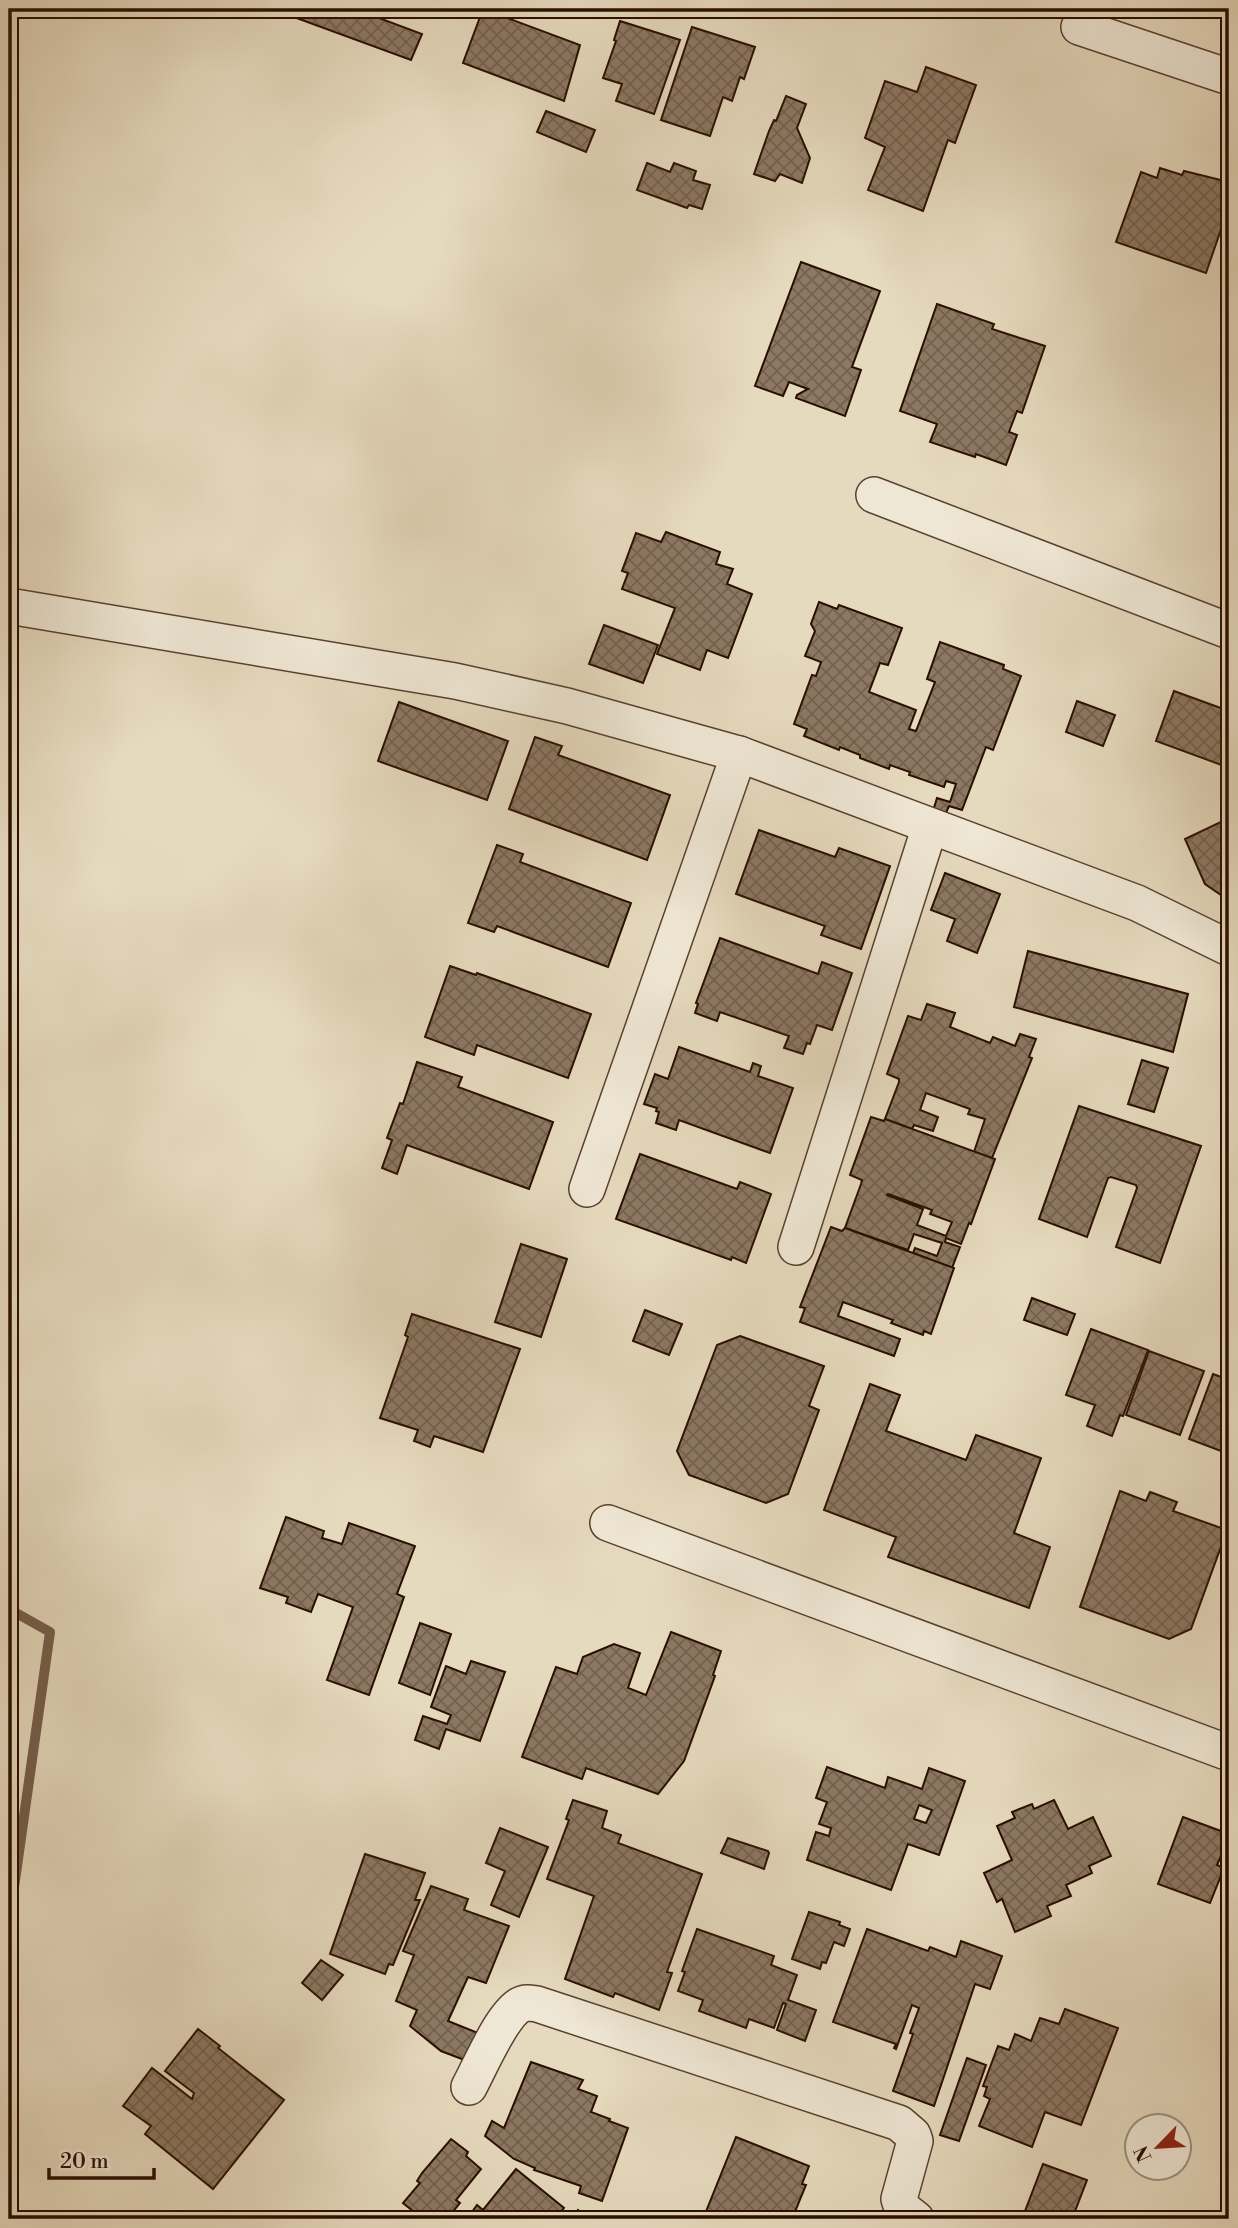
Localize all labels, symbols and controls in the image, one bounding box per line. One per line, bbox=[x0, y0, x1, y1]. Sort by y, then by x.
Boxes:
north arrow bbox=[1122, 2112, 1192, 2182]
scale bar bbox=[49, 2137, 154, 2181]
text: N bbox=[1129, 2142, 1158, 2166]
text: 20 m bbox=[60, 2149, 109, 2175]

